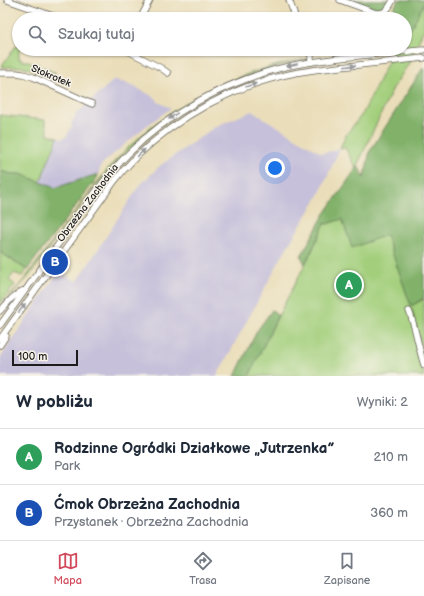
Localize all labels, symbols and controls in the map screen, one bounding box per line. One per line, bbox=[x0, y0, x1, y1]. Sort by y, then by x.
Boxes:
search box bbox=[12, 12, 412, 56]
icon: search bbox=[26, 23, 48, 45]
text: Szukaj tutaj bbox=[58, 25, 135, 44]
street label: Stokrotek bbox=[29, 62, 73, 90]
one-way arrow bbox=[344, 62, 356, 69]
one-way arrow bbox=[286, 63, 298, 69]
one-way arrow bbox=[245, 82, 257, 88]
one-way arrow bbox=[168, 112, 179, 120]
one-way arrow bbox=[136, 148, 146, 157]
your location bbox=[265, 158, 285, 178]
street label: Obrzeżna Zachodnia bbox=[55, 162, 121, 244]
pin: B bbox=[42, 247, 68, 277]
pin: A bbox=[336, 270, 362, 300]
one-way arrow bbox=[18, 302, 27, 313]
scale bar bbox=[12, 348, 78, 367]
text: 100 m bbox=[18, 350, 47, 363]
text: W pobliżu bbox=[16, 392, 93, 412]
text: Wyniki: 2 bbox=[357, 394, 408, 410]
text: Rodzinne Ogródki Działkowe „Jutrzenka” bbox=[54, 439, 335, 458]
text: A bbox=[25, 449, 33, 465]
text: 210 m bbox=[374, 449, 408, 465]
text: Park bbox=[54, 458, 80, 474]
text: Ćmok Obrzeżna Zachodnia bbox=[54, 495, 240, 514]
text: B bbox=[24, 505, 34, 521]
text: 360 m bbox=[370, 505, 408, 521]
text: Przystanek · Obrzeżna Zachodnia bbox=[54, 514, 249, 530]
tab: Mapa bbox=[54, 550, 82, 587]
tab: Trasa bbox=[189, 550, 217, 587]
tab: Zapisane bbox=[324, 550, 370, 587]

